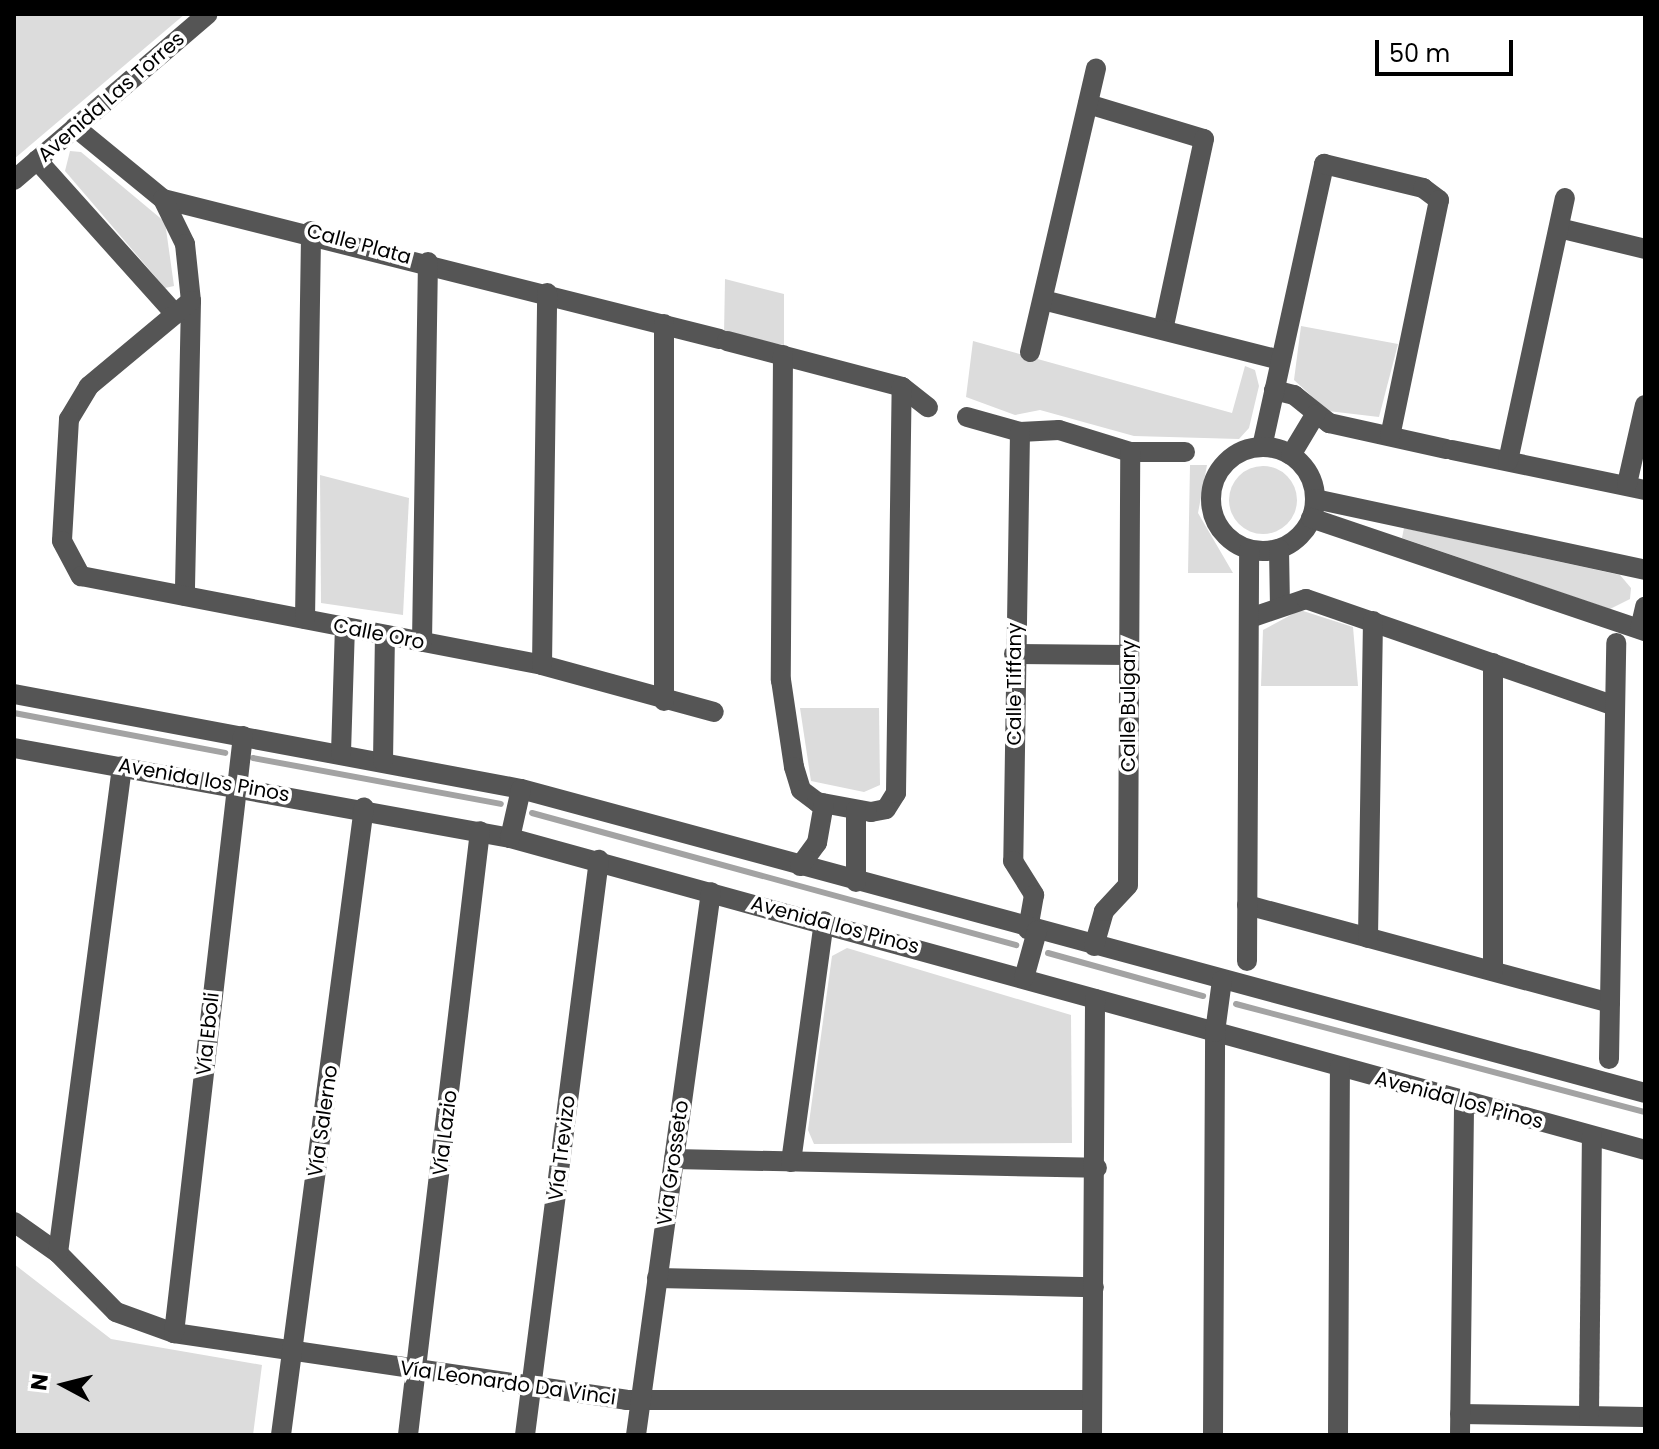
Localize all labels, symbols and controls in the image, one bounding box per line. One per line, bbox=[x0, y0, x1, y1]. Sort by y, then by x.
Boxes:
scale bar bbox=[1379, 24, 1517, 74]
street label: Avenida Las Torres bbox=[33, 27, 189, 167]
text: 50 m bbox=[1389, 37, 1450, 70]
street label: Calle Plata bbox=[304, 219, 414, 269]
street label: Calle Oro bbox=[331, 613, 427, 655]
street label: Calle Tiffany bbox=[1002, 622, 1026, 746]
street label: Calle Bulgary bbox=[1116, 640, 1140, 772]
street label: Avenida los Pinos bbox=[117, 753, 291, 807]
street label: Avenida los Pinos bbox=[748, 891, 922, 959]
street label: Vía Eboli bbox=[192, 991, 224, 1077]
street label: Vía Salerno bbox=[303, 1063, 343, 1179]
street label: Avenida los Pinos bbox=[1372, 1066, 1546, 1134]
street label: Vía Lazio bbox=[428, 1089, 462, 1177]
street label: Vía Trevizo bbox=[544, 1094, 580, 1202]
street label: Vía Grosseto bbox=[652, 1099, 694, 1227]
north arrow bbox=[24, 1345, 104, 1425]
street label: Vía Leonardo Da Vinci bbox=[398, 1356, 618, 1410]
text: N bbox=[23, 1372, 56, 1392]

